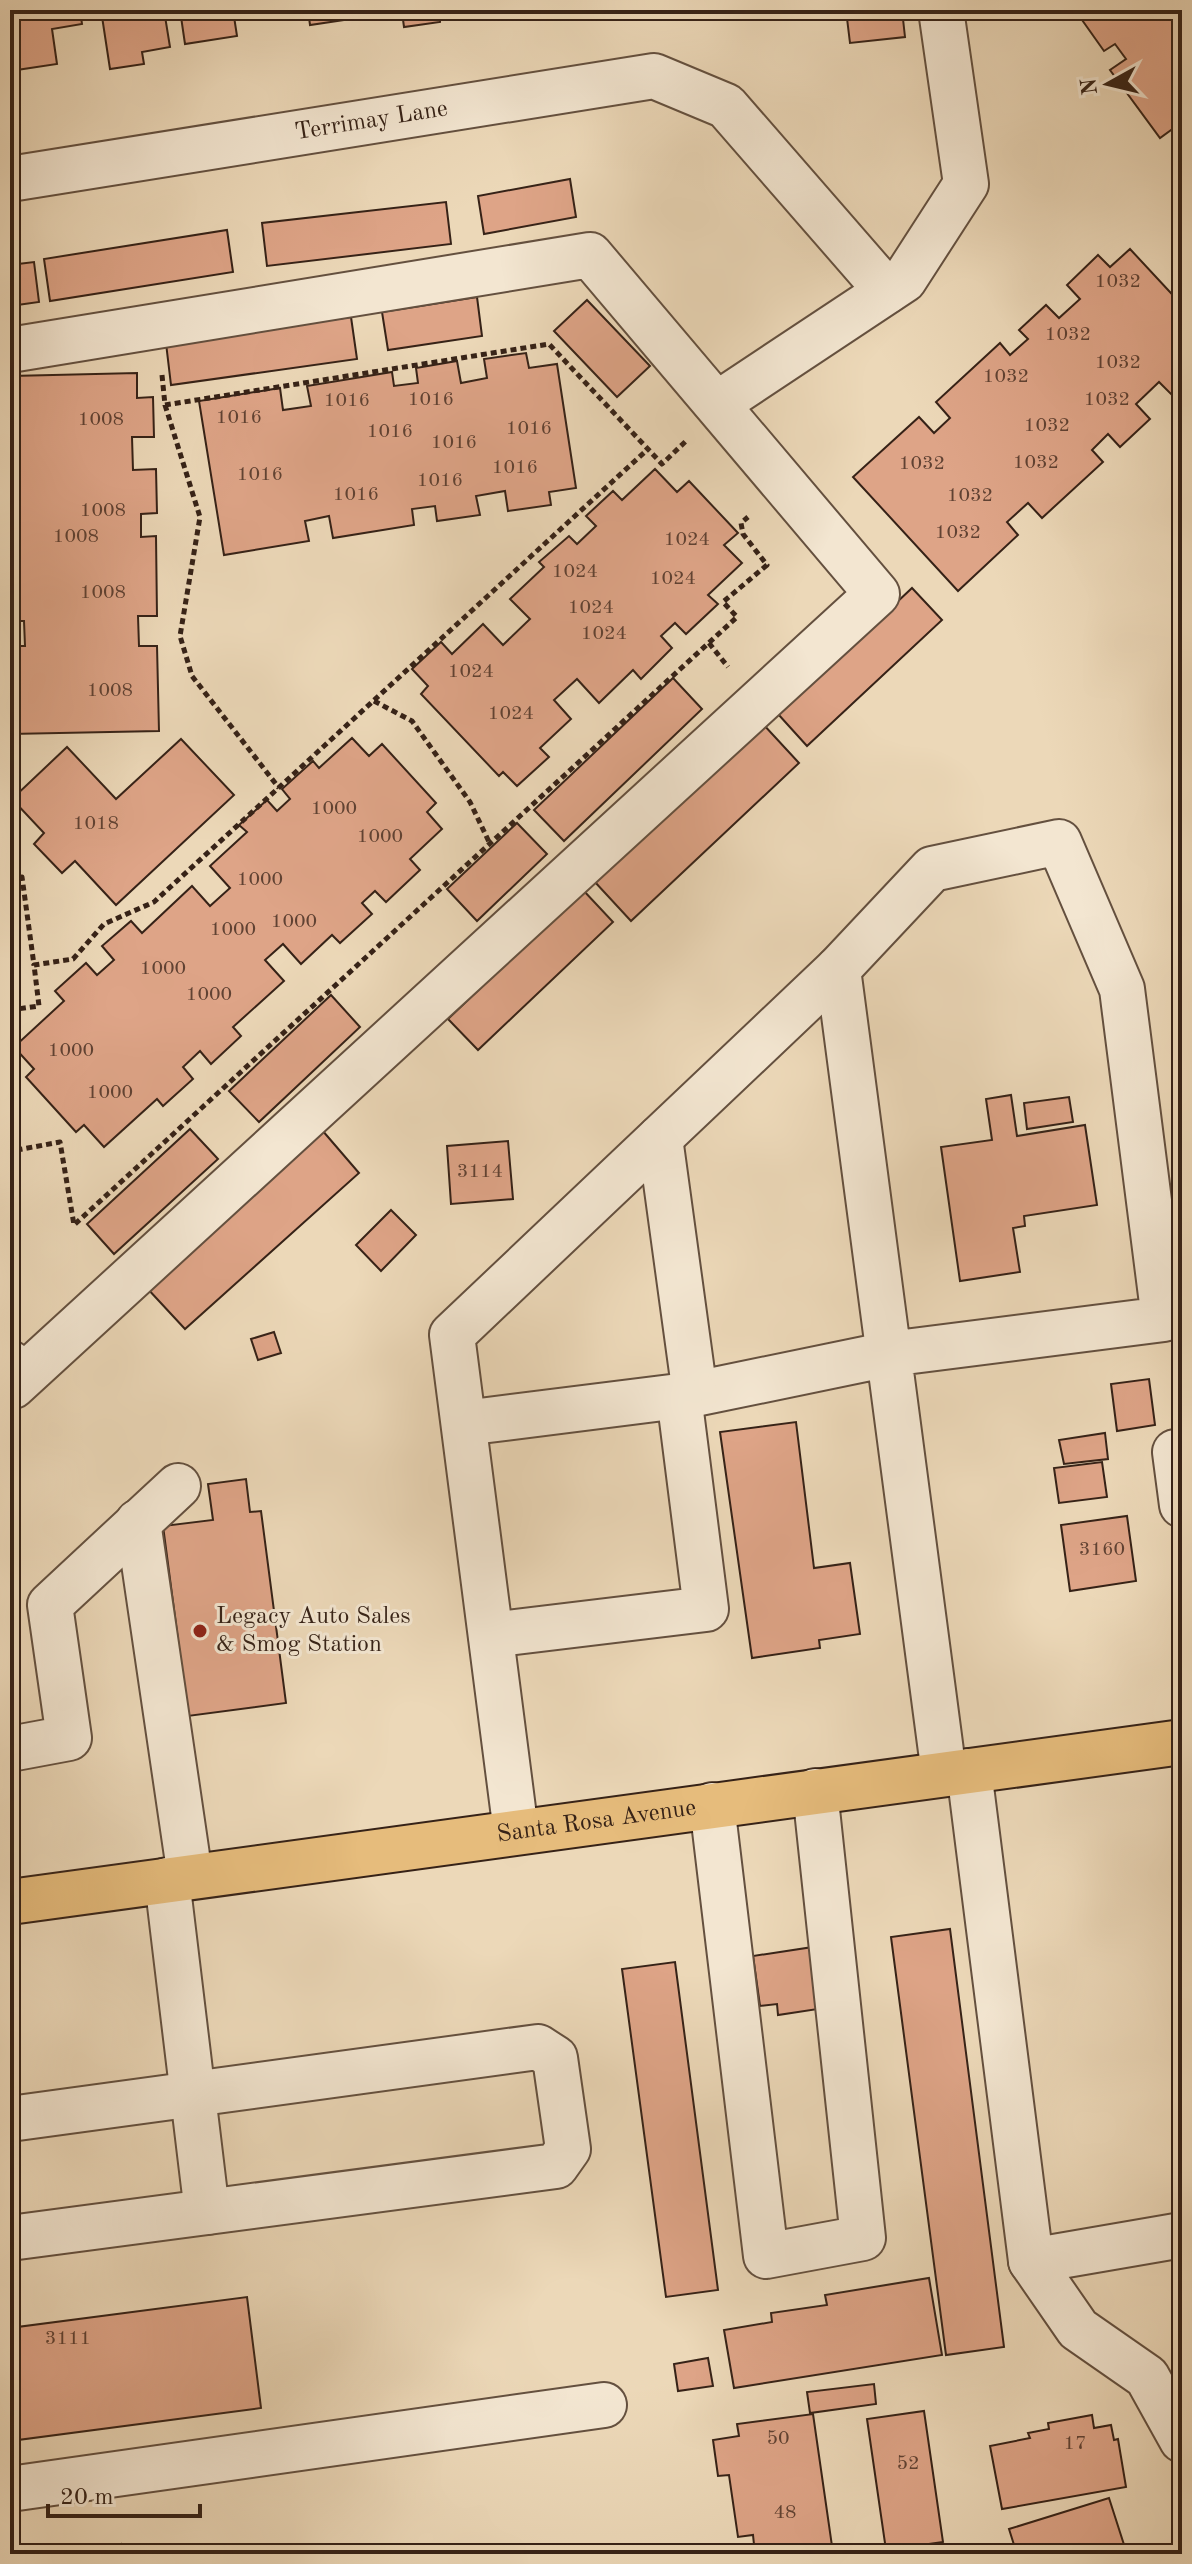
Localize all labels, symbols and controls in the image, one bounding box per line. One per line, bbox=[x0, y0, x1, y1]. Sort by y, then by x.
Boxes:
north arrow bbox=[1068, 44, 1148, 124]
text: N bbox=[1078, 76, 1102, 96]
street label: Terrimay Lane bbox=[293, 97, 450, 145]
house number: 1032 bbox=[1095, 272, 1141, 292]
house number: 1032 bbox=[1045, 325, 1091, 345]
house number: 1032 bbox=[1095, 353, 1141, 373]
house number: 1032 bbox=[983, 367, 1029, 387]
house number: 1016 bbox=[408, 390, 454, 410]
house number: 1032 bbox=[1084, 390, 1130, 410]
house number: 1016 bbox=[324, 391, 370, 411]
house number: 1016 bbox=[216, 408, 262, 428]
house number: 1008 bbox=[78, 410, 124, 430]
house number: 1032 bbox=[1024, 416, 1070, 436]
house number: 1016 bbox=[506, 419, 552, 439]
house number: 1016 bbox=[367, 422, 413, 442]
house number: 1016 bbox=[431, 433, 477, 453]
house number: 1032 bbox=[1013, 453, 1059, 473]
house number: 1032 bbox=[899, 454, 945, 474]
house number: 1016 bbox=[492, 458, 538, 478]
house number: 1016 bbox=[237, 465, 283, 485]
house number: 1016 bbox=[417, 471, 463, 491]
house number: 1016 bbox=[333, 485, 379, 505]
house number: 1032 bbox=[947, 486, 993, 506]
house number: 1008 bbox=[80, 501, 126, 521]
house number: 1032 bbox=[935, 523, 981, 543]
house number: 1008 bbox=[53, 527, 99, 547]
house number: 1024 bbox=[664, 530, 710, 550]
house number: 1024 bbox=[552, 562, 598, 582]
house number: 1024 bbox=[650, 569, 696, 589]
house number: 1008 bbox=[80, 583, 126, 603]
house number: 1024 bbox=[568, 598, 614, 618]
house number: 1024 bbox=[581, 624, 627, 644]
house number: 1024 bbox=[448, 662, 494, 682]
house number: 1008 bbox=[87, 681, 133, 701]
house number: 1024 bbox=[488, 704, 534, 724]
house number: 1000 bbox=[311, 799, 357, 819]
house number: 1018 bbox=[73, 814, 119, 834]
house number: 1000 bbox=[357, 827, 403, 847]
house number: 1000 bbox=[237, 870, 283, 890]
house number: 1000 bbox=[271, 912, 317, 932]
house number: 1000 bbox=[210, 920, 256, 940]
house number: 1000 bbox=[140, 959, 186, 979]
house number: 1000 bbox=[186, 985, 232, 1005]
house number: 1000 bbox=[48, 1041, 94, 1061]
house number: 1000 bbox=[87, 1083, 133, 1103]
house number: 3114 bbox=[457, 1162, 503, 1182]
house number: 3160 bbox=[1079, 1540, 1125, 1560]
place label: Legacy Auto Sales & Smog Station bbox=[216, 1605, 411, 1657]
marker: Legacy Auto Sales & Smog Station bbox=[191, 1622, 209, 1640]
street label: Santa Rosa Avenue bbox=[495, 1796, 698, 1847]
house number: 3111 bbox=[45, 2329, 91, 2349]
house number: 50 bbox=[766, 2429, 790, 2449]
house number: 17 bbox=[1063, 2434, 1087, 2454]
house number: 52 bbox=[896, 2454, 920, 2474]
scale bar bbox=[48, 2468, 200, 2518]
text: 20 m bbox=[60, 2486, 114, 2510]
house number: 48 bbox=[773, 2503, 797, 2523]

